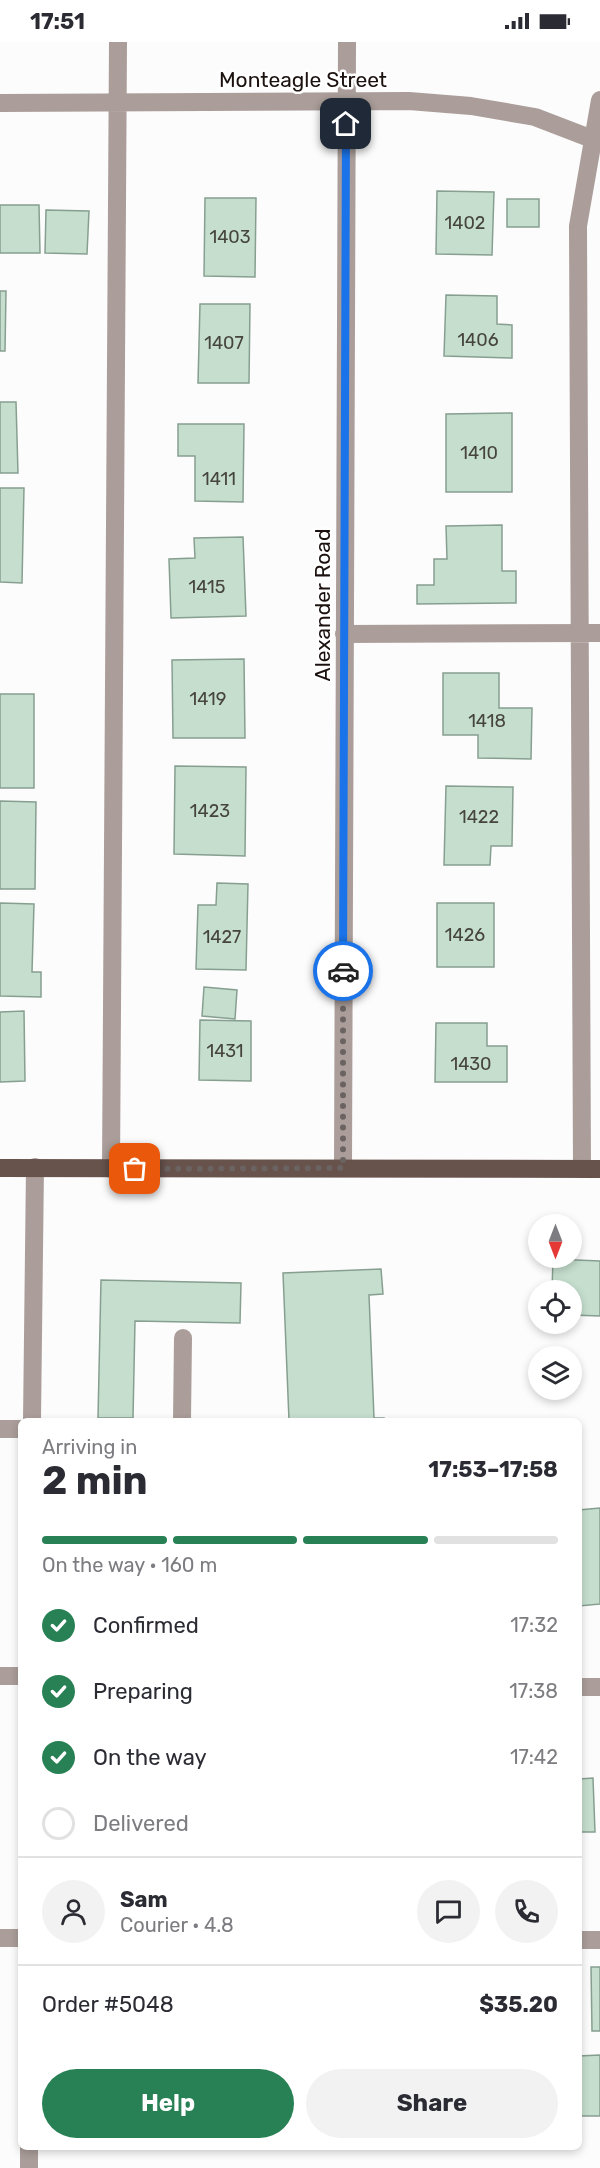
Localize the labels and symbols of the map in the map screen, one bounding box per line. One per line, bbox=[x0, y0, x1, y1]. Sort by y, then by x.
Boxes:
street label: Monteagle Street bbox=[219, 67, 387, 92]
pin bbox=[320, 98, 371, 149]
house number: 1402 bbox=[445, 212, 485, 234]
house number: 1403 bbox=[209, 226, 251, 248]
house number: 1406 bbox=[457, 329, 499, 351]
house number: 1407 bbox=[204, 332, 244, 354]
house number: 1410 bbox=[460, 442, 498, 464]
house number: 1411 bbox=[202, 468, 236, 490]
street label: Alexander Road bbox=[310, 529, 335, 681]
house number: 1415 bbox=[189, 576, 225, 598]
house number: 1419 bbox=[190, 688, 226, 710]
house number: 1418 bbox=[468, 710, 506, 732]
house number: 1423 bbox=[190, 800, 230, 822]
house number: 1422 bbox=[459, 806, 499, 828]
house number: 1426 bbox=[445, 924, 485, 946]
house number: 1427 bbox=[203, 926, 241, 948]
courier bbox=[313, 941, 373, 1001]
house number: 1431 bbox=[206, 1040, 244, 1062]
house number: 1430 bbox=[450, 1053, 492, 1075]
pin bbox=[109, 1143, 160, 1194]
north arrow bbox=[528, 1214, 582, 1268]

